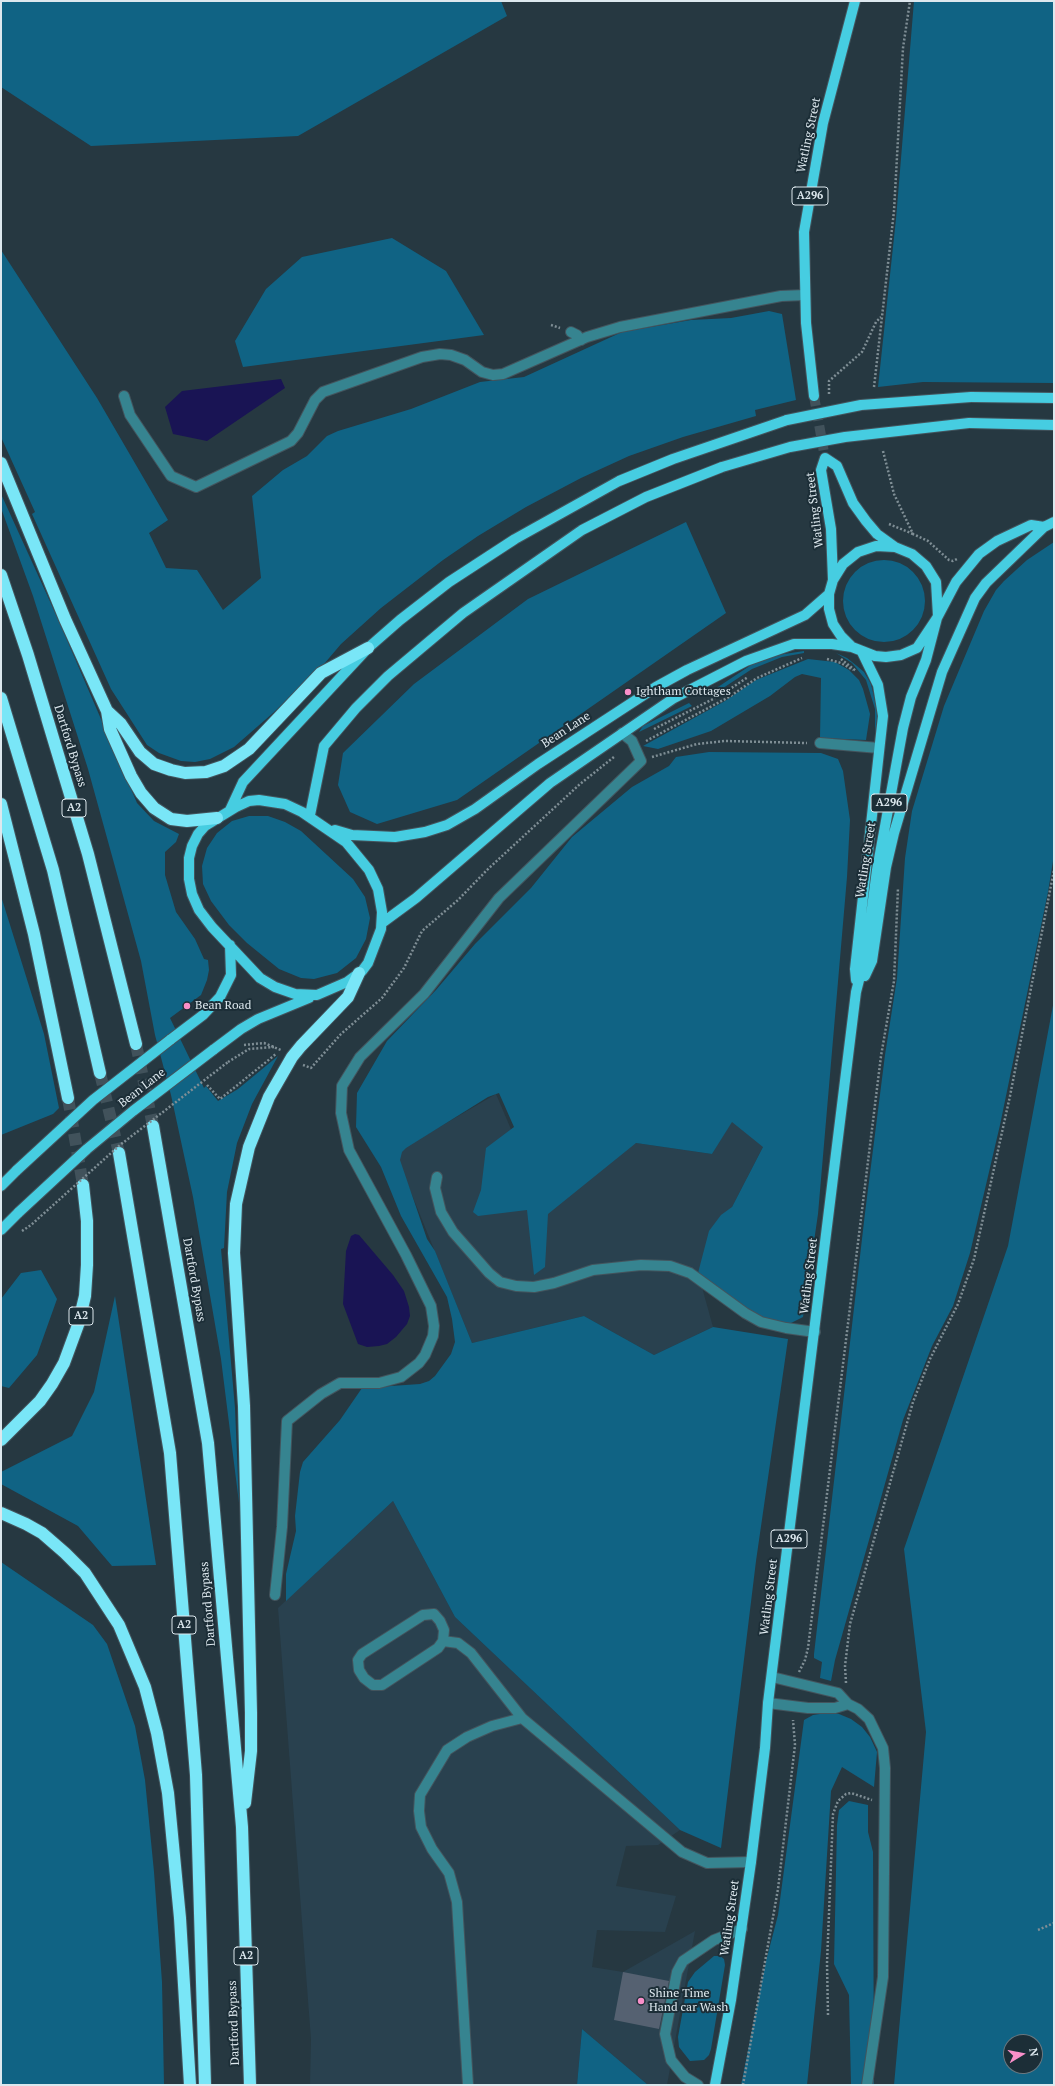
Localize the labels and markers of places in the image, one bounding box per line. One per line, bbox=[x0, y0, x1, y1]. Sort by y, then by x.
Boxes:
place label: Ightham Cottages bbox=[636, 685, 731, 699]
marker: Ightham Cottages bbox=[623, 687, 633, 697]
place label: Bean Road bbox=[195, 999, 251, 1013]
marker: Bean Road bbox=[182, 1001, 192, 1011]
place label: Shine Time Hand car Wash bbox=[649, 1987, 728, 2015]
marker: Shine Time Hand car Wash bbox=[636, 1996, 646, 2006]

